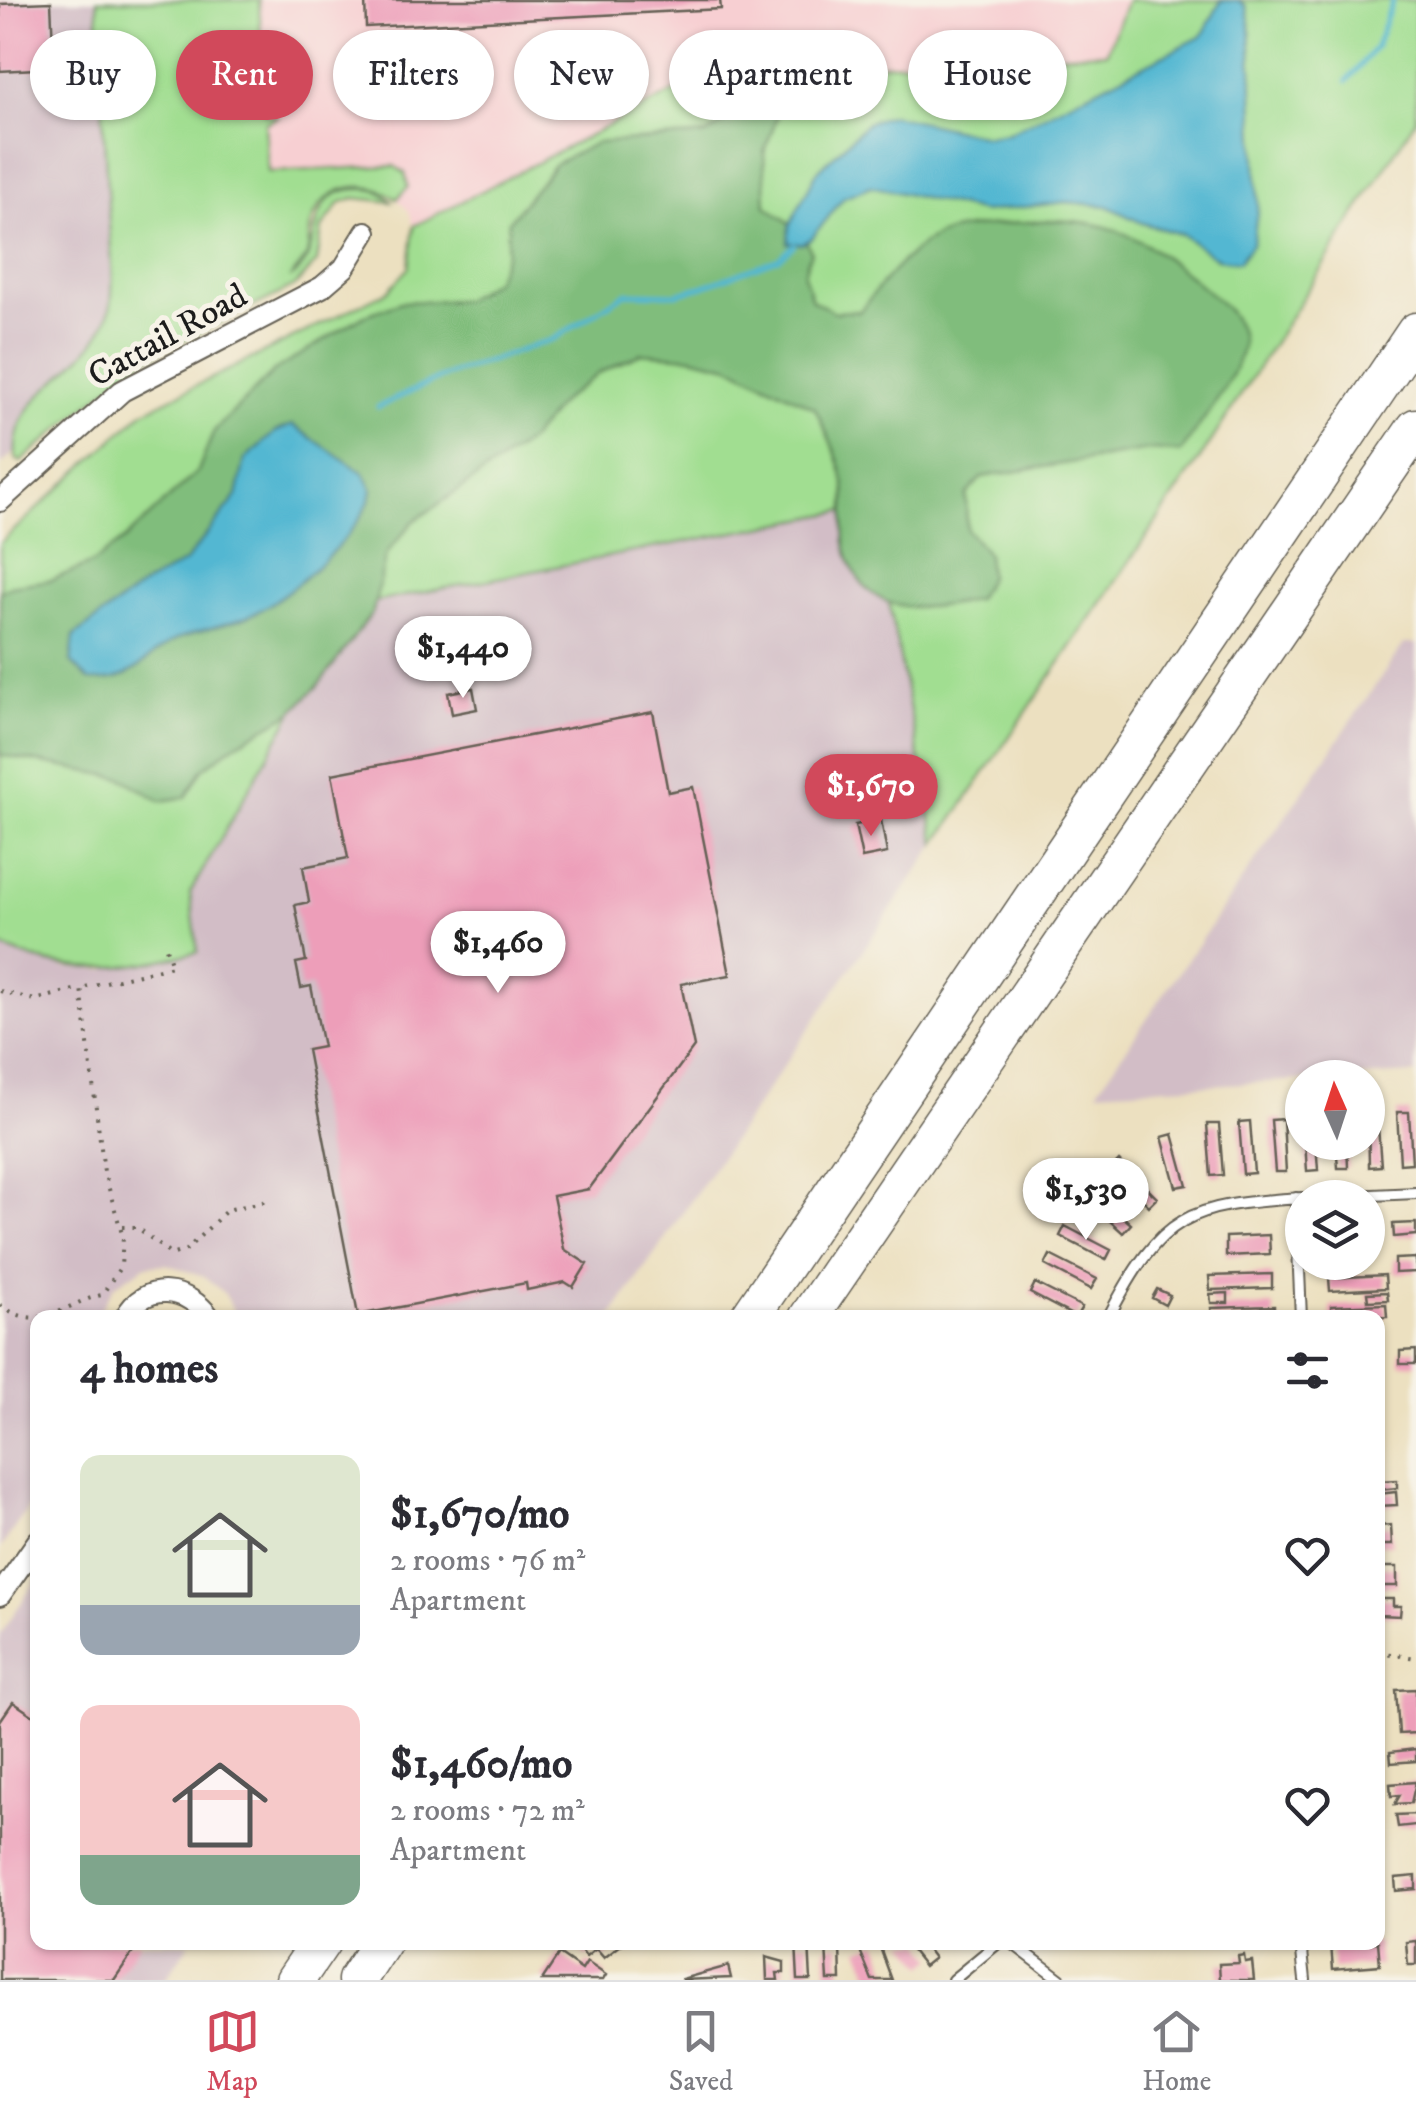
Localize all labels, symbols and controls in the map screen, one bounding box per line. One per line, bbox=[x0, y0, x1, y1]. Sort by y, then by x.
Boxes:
chip: Buy bbox=[30, 30, 156, 120]
chip: Rent bbox=[176, 30, 313, 120]
chip: Filters bbox=[333, 30, 494, 120]
chip: New bbox=[514, 30, 649, 120]
chip: Apartment bbox=[669, 30, 888, 120]
chip: House bbox=[908, 30, 1067, 120]
street label: Cattail Road bbox=[81, 274, 256, 398]
pin: $1,440 bbox=[382, 616, 544, 701]
text: $1,440 bbox=[417, 628, 509, 668]
pin: $1,670 bbox=[790, 754, 952, 839]
text: $1,670 bbox=[827, 766, 915, 806]
pin: $1,460 bbox=[417, 911, 579, 996]
text: $1,460 bbox=[453, 923, 543, 963]
north arrow bbox=[1285, 1060, 1385, 1160]
map controls bbox=[1285, 1060, 1385, 1280]
pin: $1,530 bbox=[1005, 1158, 1167, 1243]
text: $1,530 bbox=[1045, 1170, 1127, 1210]
button: layers bbox=[1285, 1180, 1385, 1280]
icon: filters bbox=[1280, 1343, 1335, 1398]
text: 4 homes bbox=[80, 1344, 218, 1396]
text: $1,670/mo bbox=[390, 1489, 570, 1541]
icon: home bbox=[160, 1495, 280, 1615]
icon: heart bbox=[1280, 1528, 1335, 1583]
text: 2 rooms · 76 m² bbox=[390, 1541, 585, 1581]
text: Apartment bbox=[390, 1581, 526, 1621]
text: $1,460/mo bbox=[390, 1739, 572, 1791]
icon: home bbox=[160, 1745, 280, 1865]
icon: heart bbox=[1280, 1778, 1335, 1833]
text: 2 rooms · 72 m² bbox=[390, 1791, 585, 1831]
text: Apartment bbox=[390, 1831, 526, 1871]
tab: Map bbox=[205, 2004, 260, 2099]
tab: Saved bbox=[669, 2004, 733, 2099]
tab: Home bbox=[1142, 2004, 1211, 2099]

